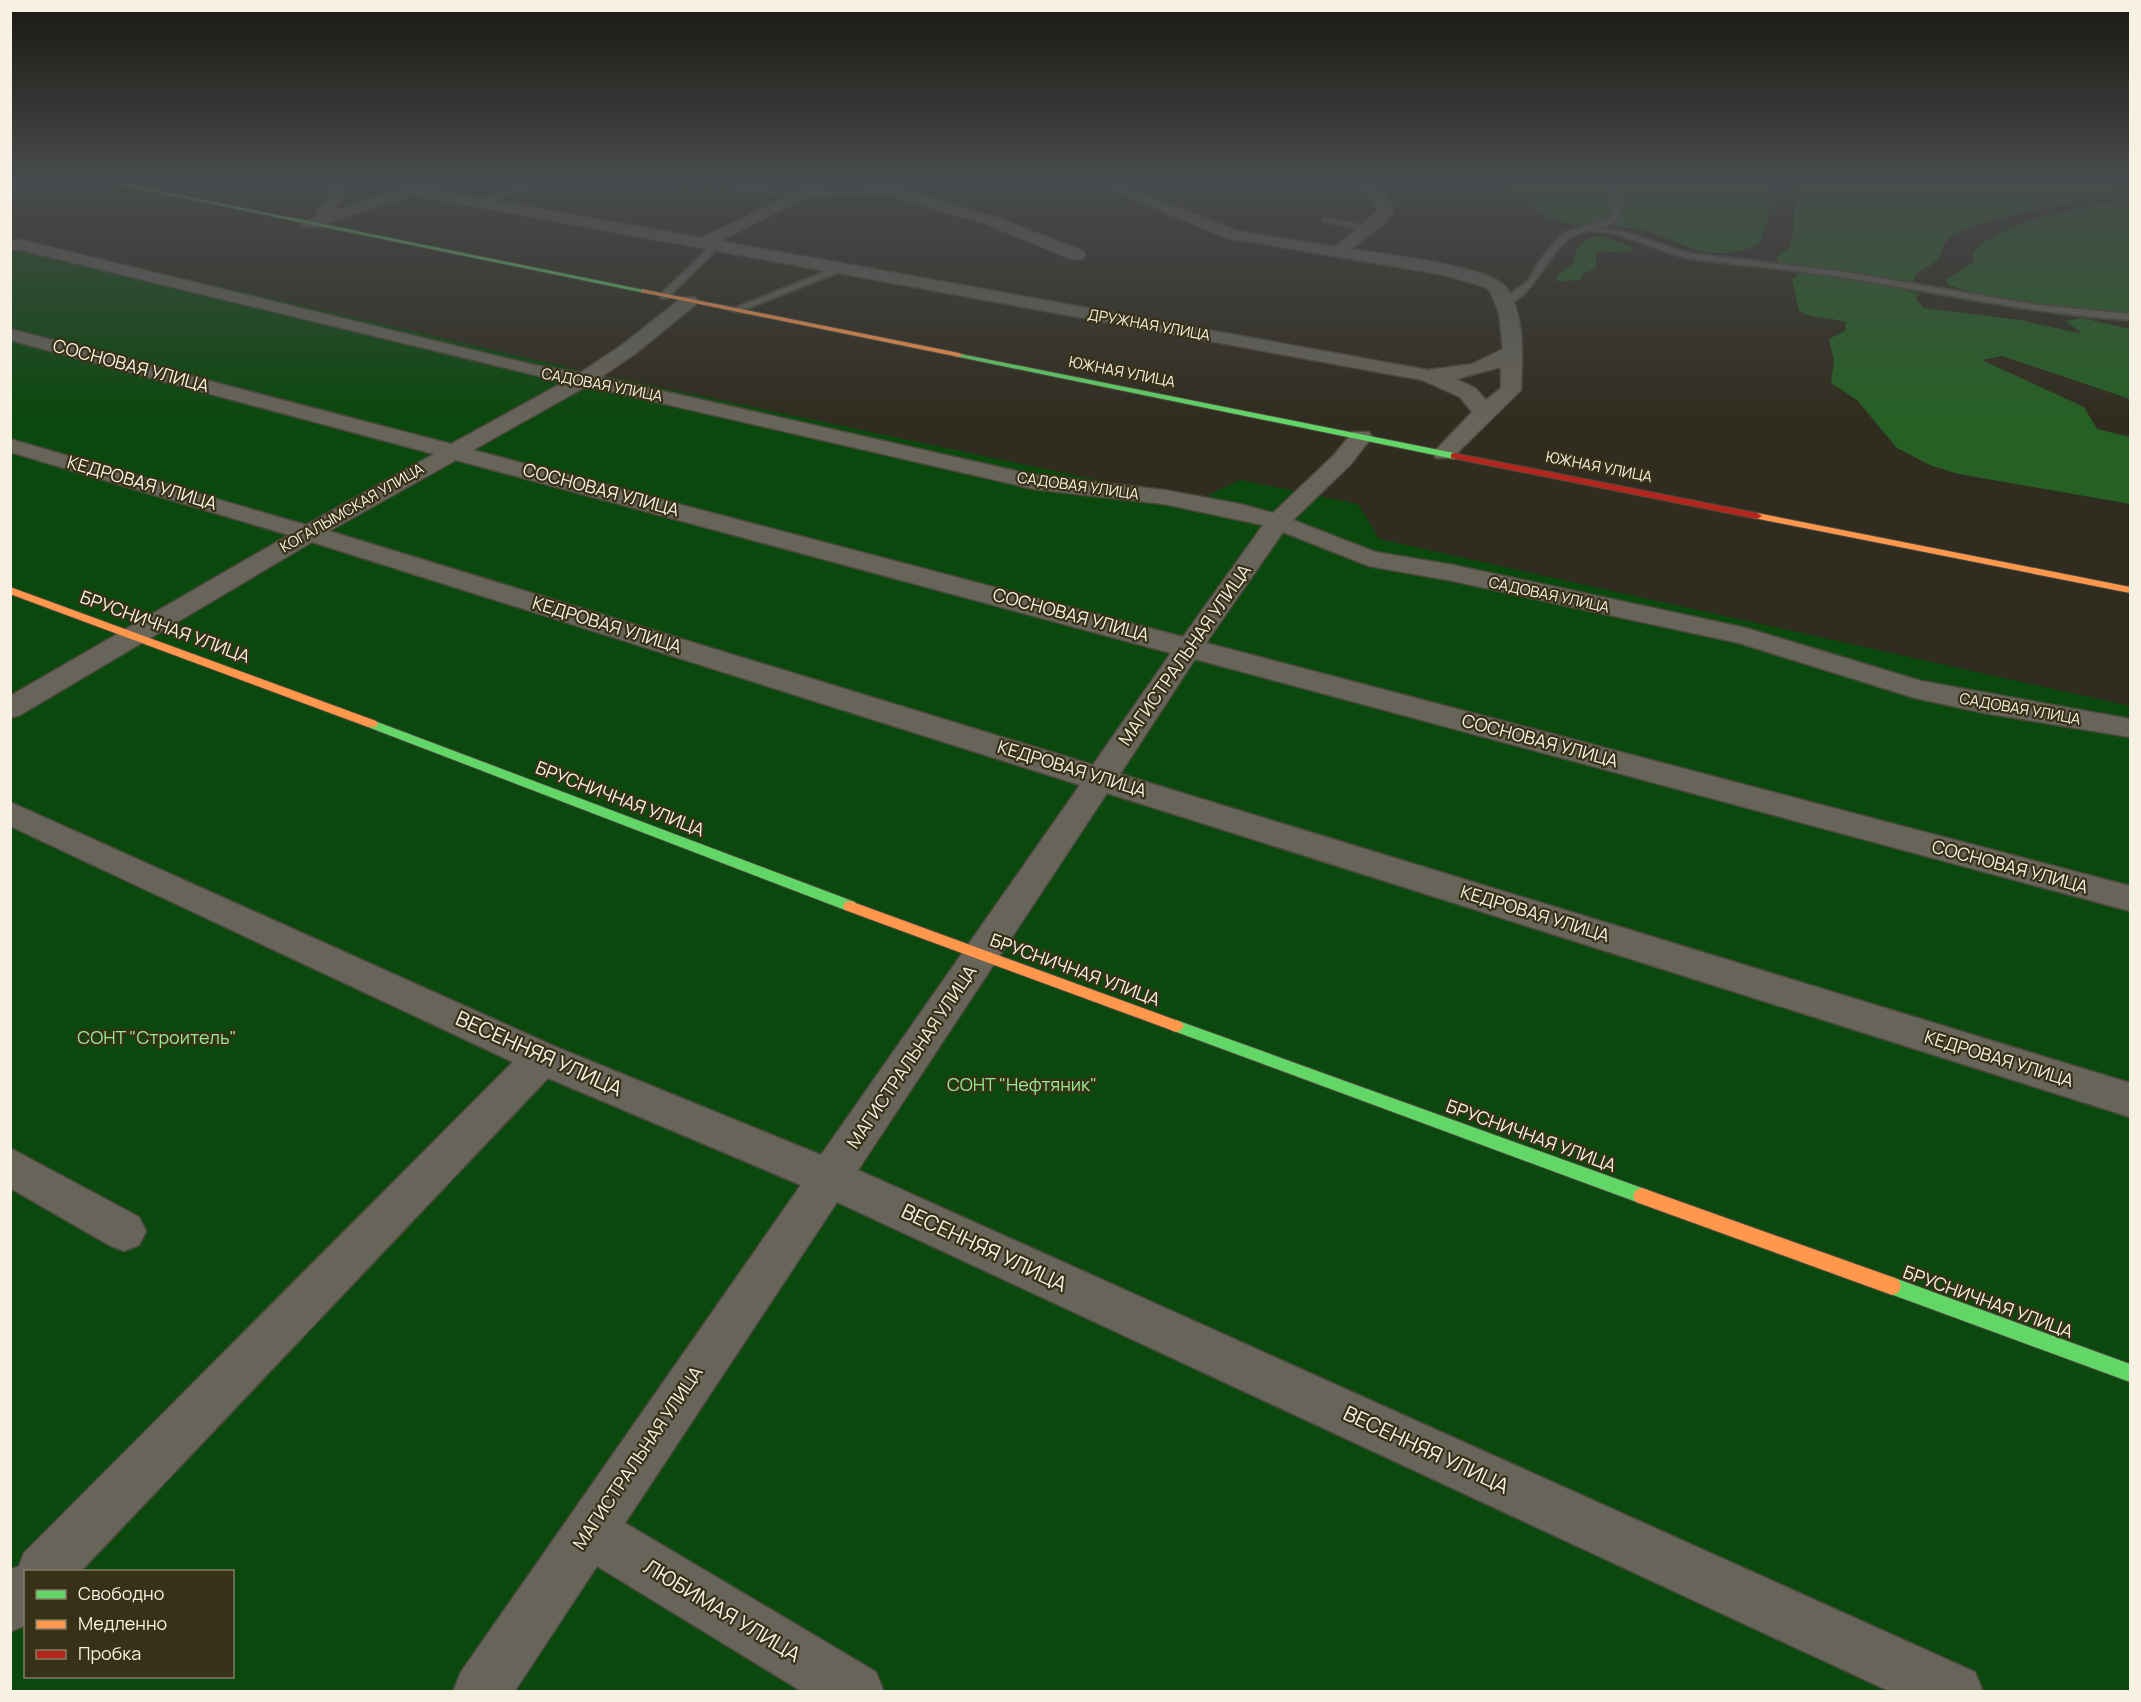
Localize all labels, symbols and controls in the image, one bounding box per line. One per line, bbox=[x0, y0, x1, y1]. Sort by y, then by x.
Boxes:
street label: ДРУЖНАЯ УЛИЦА bbox=[1086, 303, 1212, 346]
street label: СОСНОВАЯ УЛИЦА bbox=[51, 333, 213, 398]
street label: ЮЖНАЯ УЛИЦА bbox=[1067, 351, 1178, 392]
street label: САДОВАЯ УЛИЦА bbox=[540, 362, 665, 407]
street label: ЮЖНАЯ УЛИЦА bbox=[1544, 446, 1655, 487]
street label: КЕДРОВАЯ УЛИЦА bbox=[65, 449, 220, 515]
street label: СОСНОВАЯ УЛИЦА bbox=[521, 457, 683, 522]
street label: КОГАЛЫМСКАЯ УЛИЦА bbox=[276, 458, 428, 557]
street label: САДОВАЯ УЛИЦА bbox=[1016, 467, 1141, 505]
street label: МАГИСТРАЛЬНАЯ УЛИЦА bbox=[1112, 559, 1256, 750]
street label: САДОВАЯ УЛИЦА bbox=[1487, 571, 1612, 618]
street label: СОСНОВАЯ УЛИЦА bbox=[991, 582, 1153, 647]
street label: БРУСНИЧНАЯ УЛИЦА bbox=[77, 584, 254, 668]
street label: КЕДРОВАЯ УЛИЦА bbox=[530, 590, 685, 658]
street label: САДОВАЯ УЛИЦА bbox=[1958, 687, 2083, 730]
street label: СОСНОВАЯ УЛИЦА bbox=[1460, 708, 1622, 773]
street label: КЕДРОВАЯ УЛИЦА bbox=[995, 734, 1150, 802]
street label: БРУСНИЧНАЯ УЛИЦА bbox=[532, 755, 709, 842]
street label: СОСНОВАЯ УЛИЦА bbox=[1930, 834, 2092, 899]
street label: КЕДРОВАЯ УЛИЦА bbox=[1458, 879, 1613, 947]
street label: БРУСНИЧНАЯ УЛИЦА bbox=[987, 927, 1164, 1011]
street label: МАГИСТРАЛЬНАЯ УЛИЦА bbox=[841, 960, 982, 1153]
street label: ВЕСЕННЯЯ УЛИЦА bbox=[452, 1004, 627, 1102]
street label: КЕДРОВАЯ УЛИЦА bbox=[1922, 1024, 2077, 1092]
park label: СОНТ "Строитель" bbox=[77, 1025, 237, 1049]
park label: СОНТ "Нефтяник" bbox=[947, 1072, 1097, 1096]
street label: БРУСНИЧНАЯ УЛИЦА bbox=[1443, 1093, 1620, 1177]
street label: ВЕСЕННЯЯ УЛИЦА bbox=[897, 1196, 1072, 1298]
street label: БРУСНИЧНАЯ УЛИЦА bbox=[1900, 1259, 2077, 1343]
street label: МАГИСТРАЛЬНАЯ УЛИЦА bbox=[567, 1361, 708, 1554]
street label: ВЕСЕННЯЯ УЛИЦА bbox=[1339, 1398, 1514, 1500]
street label: ЛЮБИМАЯ УЛИЦА bbox=[639, 1552, 806, 1668]
legend bbox=[24, 1570, 234, 1678]
text: Свободно bbox=[78, 1581, 164, 1605]
text: Медленно bbox=[78, 1611, 167, 1635]
text: Пробка bbox=[78, 1641, 141, 1665]

